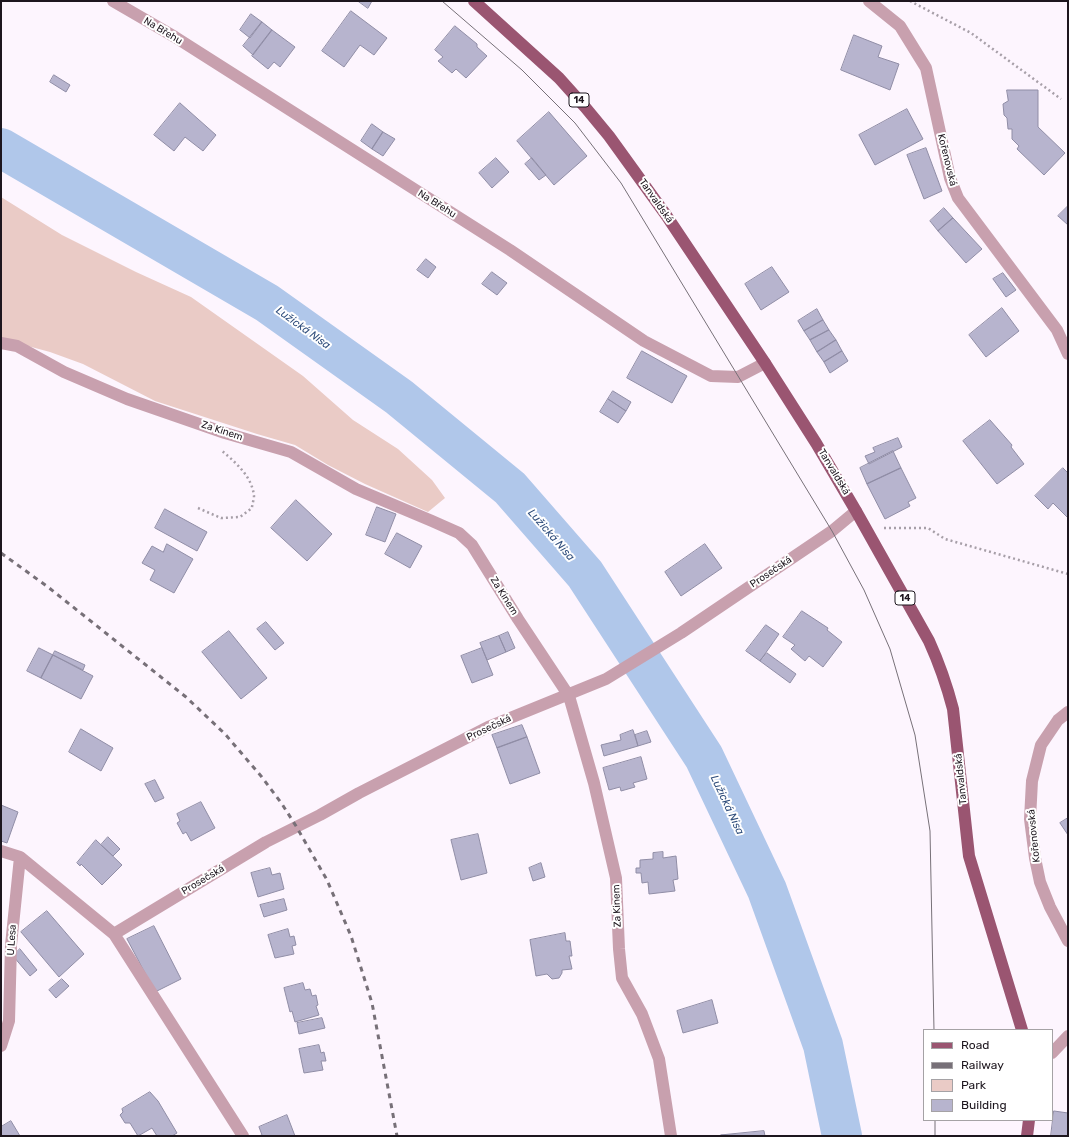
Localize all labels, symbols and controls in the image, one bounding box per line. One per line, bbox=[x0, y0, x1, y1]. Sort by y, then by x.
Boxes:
street label: Na Břehu bbox=[141, 15, 185, 47]
road number: 14 bbox=[569, 93, 589, 107]
street label: Kořenovská bbox=[935, 133, 959, 187]
street label: Tanvaldská bbox=[636, 177, 676, 225]
street label: Na Břehu bbox=[416, 188, 458, 220]
water label: Lužická Nisa bbox=[273, 304, 333, 352]
street label: Za Kinem bbox=[200, 419, 244, 443]
street label: Tanvaldská bbox=[816, 447, 852, 497]
water label: Lužická Nisa bbox=[525, 506, 577, 564]
street label: Prosečská bbox=[748, 554, 794, 590]
street label: Za Kinem bbox=[488, 575, 520, 617]
road number: 14 bbox=[895, 591, 915, 605]
street label: Prosečská bbox=[465, 712, 513, 744]
street label: Tanvaldská bbox=[952, 753, 970, 805]
water label: Lužická Nisa bbox=[707, 773, 747, 837]
street label: Kořenovská bbox=[1025, 809, 1043, 863]
street label: Prosečská bbox=[179, 863, 227, 897]
street label: Za Kinem bbox=[610, 884, 624, 928]
street label: U Lesa bbox=[5, 924, 19, 956]
legend bbox=[923, 1029, 1053, 1121]
text: Road bbox=[961, 1038, 989, 1052]
text: Railway bbox=[961, 1058, 1004, 1072]
text: Park bbox=[961, 1078, 986, 1092]
text: Building bbox=[961, 1098, 1007, 1112]

